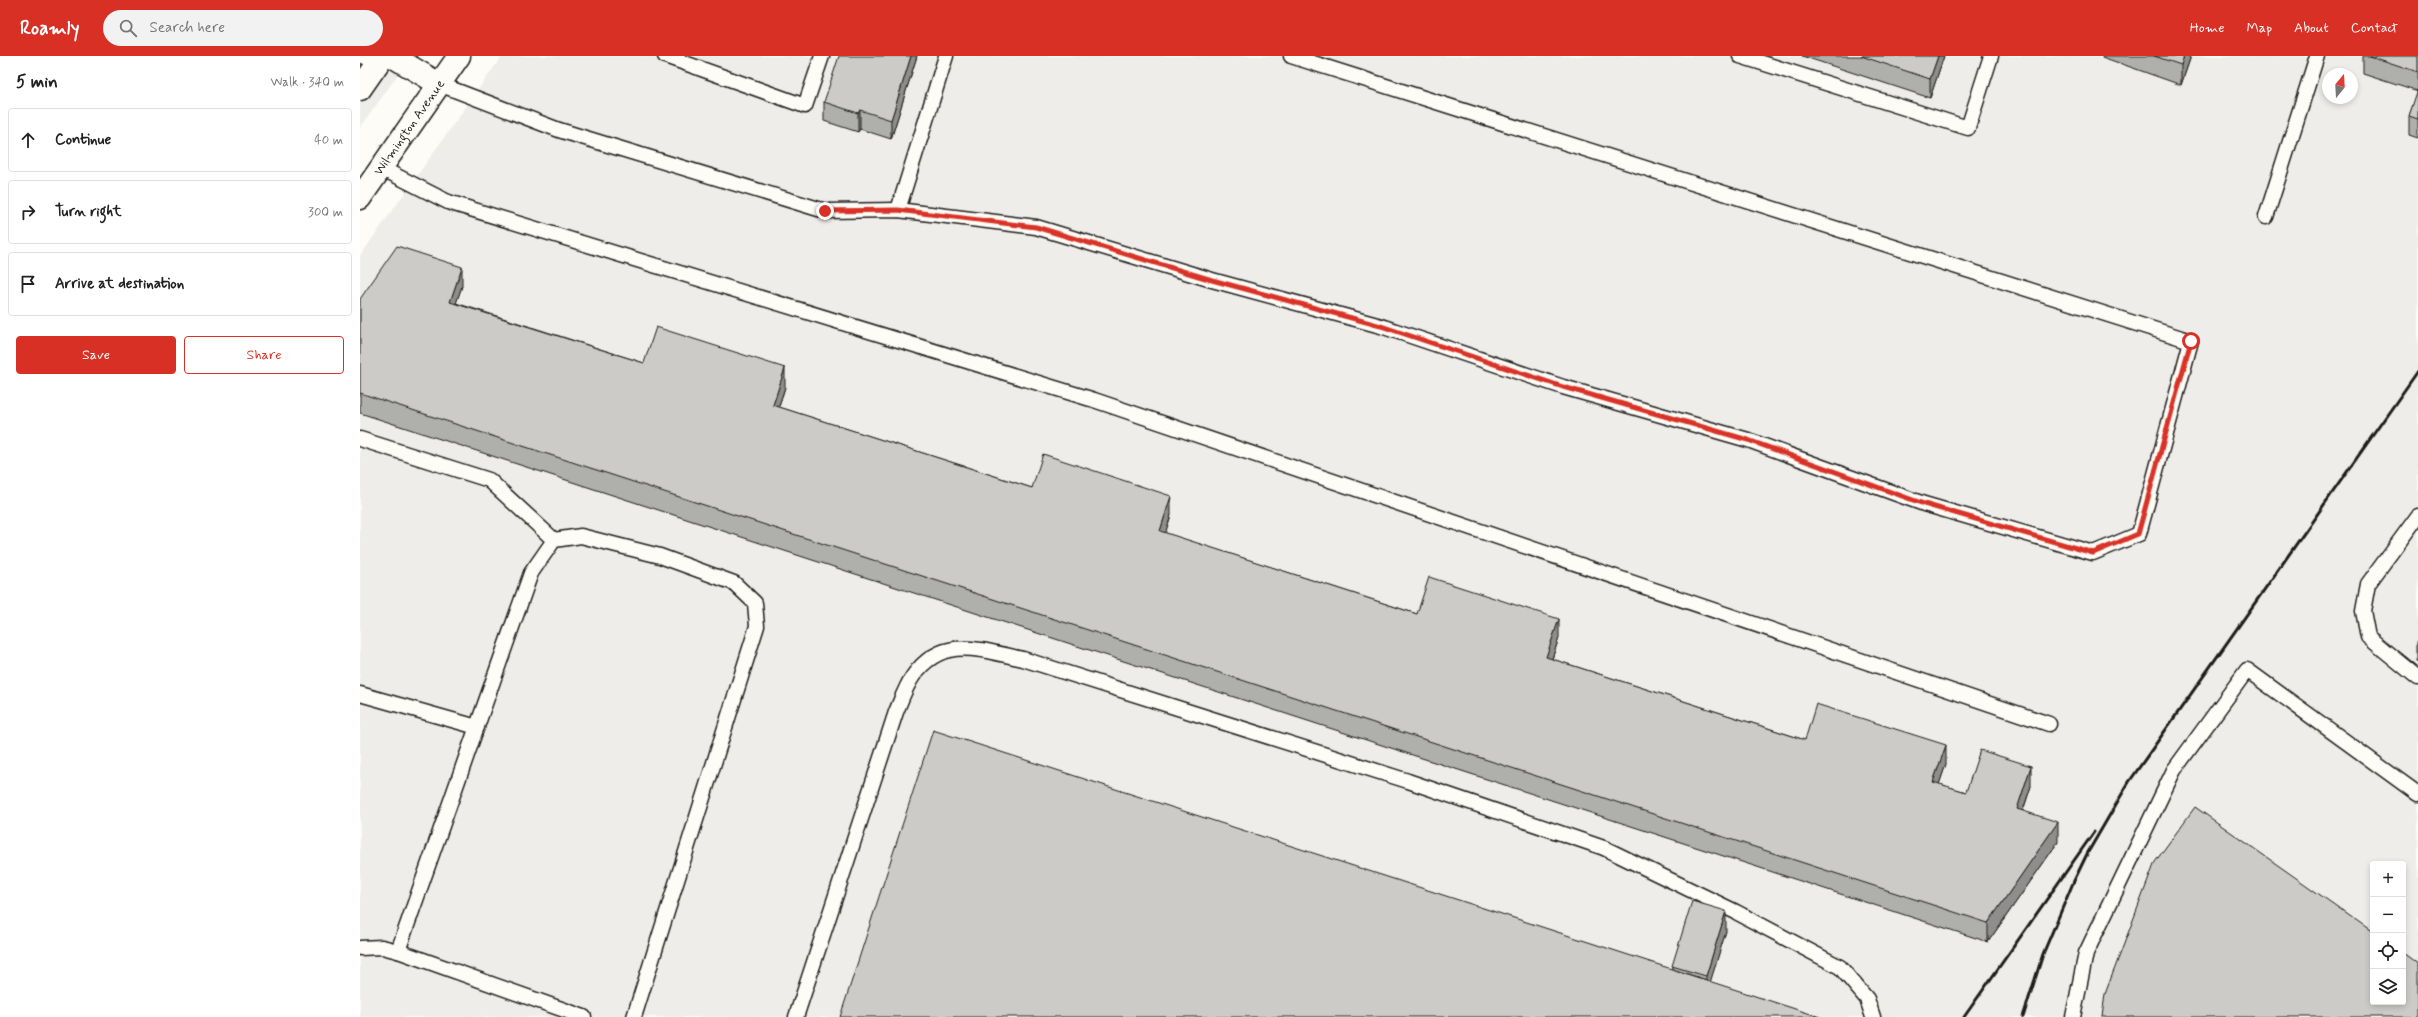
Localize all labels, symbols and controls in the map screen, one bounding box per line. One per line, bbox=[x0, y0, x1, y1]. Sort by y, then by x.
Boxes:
search box bbox=[103, 10, 383, 46]
text: Roamly bbox=[20, 16, 79, 41]
icon: search bbox=[117, 17, 139, 39]
text: Search here bbox=[149, 18, 225, 38]
text: Home bbox=[2190, 19, 2224, 37]
text: Map bbox=[2246, 19, 2272, 37]
text: About bbox=[2294, 19, 2329, 37]
text: Contact bbox=[2351, 19, 2398, 37]
north arrow bbox=[2322, 68, 2358, 104]
text: 5 min bbox=[16, 71, 58, 93]
text: Walk · 340 m bbox=[270, 74, 344, 91]
street label: Wilmington Avenue bbox=[370, 76, 448, 179]
icon: ahead bbox=[17, 129, 39, 151]
text: Continue bbox=[55, 130, 111, 150]
text: 40 m bbox=[314, 132, 343, 149]
icon: right bbox=[17, 201, 39, 223]
text: Turn right bbox=[55, 202, 122, 222]
route end bbox=[816, 202, 834, 220]
text: 300 m bbox=[308, 204, 343, 221]
icon: arrive bbox=[17, 273, 39, 295]
text: Arrive at destination bbox=[55, 274, 184, 294]
route start bbox=[2182, 332, 2200, 350]
button: Save bbox=[16, 336, 176, 374]
button: Share bbox=[184, 336, 344, 374]
map controls bbox=[2370, 861, 2406, 1005]
button: + bbox=[2370, 861, 2406, 897]
button: − bbox=[2370, 897, 2406, 933]
button: locate bbox=[2370, 933, 2406, 969]
button: layers bbox=[2370, 969, 2406, 1005]

